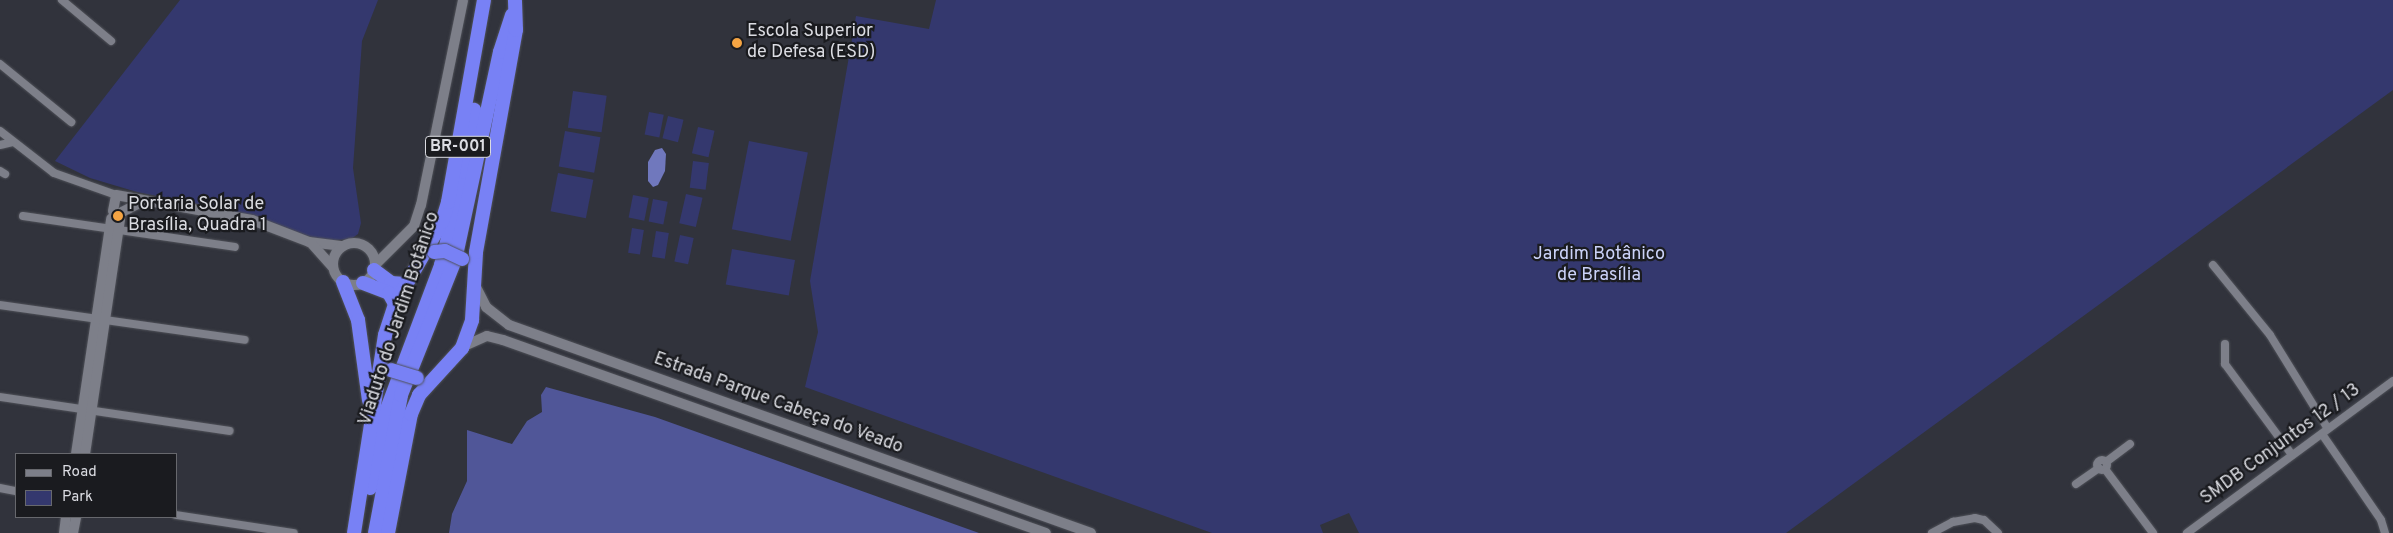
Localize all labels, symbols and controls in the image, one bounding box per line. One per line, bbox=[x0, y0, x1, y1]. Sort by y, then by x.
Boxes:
place label: Escola Superior de Defesa (ESD) bbox=[747, 22, 875, 64]
marker: Escola Superior de Defesa (ESD) bbox=[731, 37, 743, 49]
road number: BR-001 bbox=[424, 134, 492, 160]
place label: Portaria Solar de Brasília, Quadra 1 bbox=[128, 195, 267, 238]
street label: Viaduto do Jardim Botânico bbox=[355, 209, 445, 429]
marker: Portaria Solar de Brasília, Quadra 1 bbox=[112, 210, 124, 222]
park label: Jardim Botânico de Brasília bbox=[1533, 245, 1665, 288]
street label: Estrada Parque Cabeça do Veado bbox=[650, 349, 906, 459]
street label: SMDB Conjuntos 12 / 13 bbox=[2197, 380, 2365, 510]
legend bbox=[15, 453, 178, 518]
text: Road bbox=[62, 463, 97, 482]
text: Park bbox=[62, 488, 93, 507]

